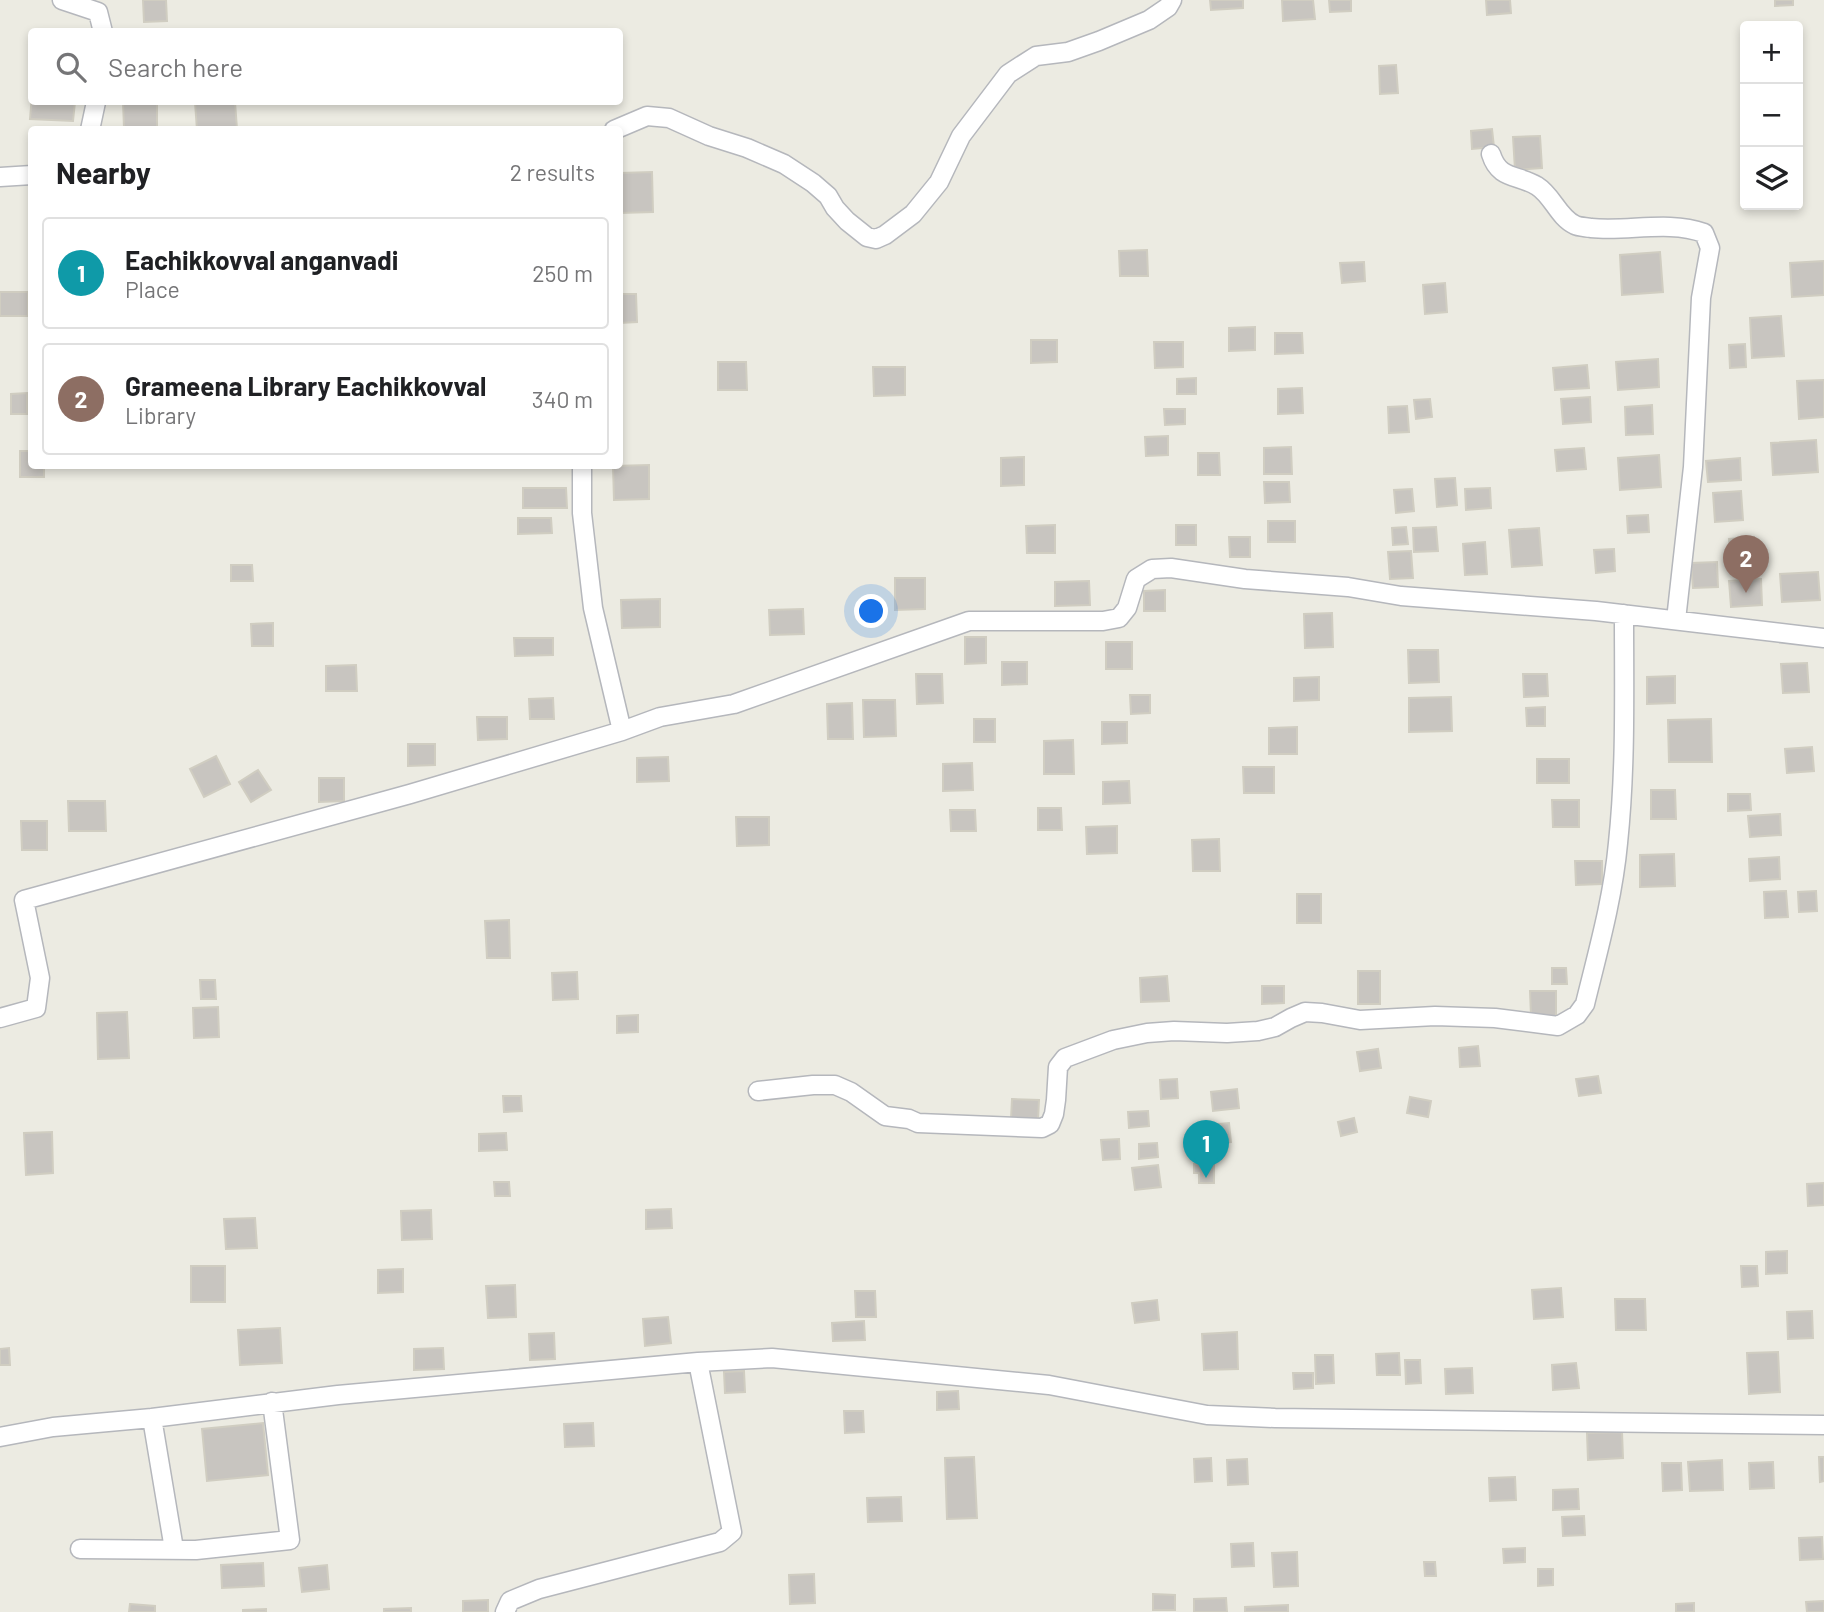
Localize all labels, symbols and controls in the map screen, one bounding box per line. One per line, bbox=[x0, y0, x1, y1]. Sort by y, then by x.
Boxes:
map controls bbox=[1740, 21, 1803, 210]
button: + bbox=[1740, 21, 1803, 84]
search box bbox=[28, 28, 623, 105]
icon: search bbox=[52, 48, 90, 86]
text: Search here bbox=[108, 51, 243, 82]
button: − bbox=[1740, 84, 1803, 147]
button: layers bbox=[1740, 147, 1803, 210]
text: Nearby bbox=[56, 154, 151, 190]
text: 2 results bbox=[510, 158, 595, 186]
text: Eachikkovval anganvadi bbox=[125, 244, 398, 275]
text: 1 bbox=[77, 259, 85, 287]
text: 250 m bbox=[532, 259, 593, 287]
text: Place bbox=[125, 275, 180, 303]
text: Grameena Library Eachikkovval bbox=[125, 370, 486, 401]
text: 2 bbox=[75, 385, 87, 413]
text: 340 m bbox=[532, 385, 593, 413]
text: Library bbox=[125, 401, 196, 429]
pin: 2 bbox=[1723, 535, 1769, 593]
your location bbox=[854, 594, 888, 628]
pin: 1 bbox=[1183, 1120, 1229, 1178]

